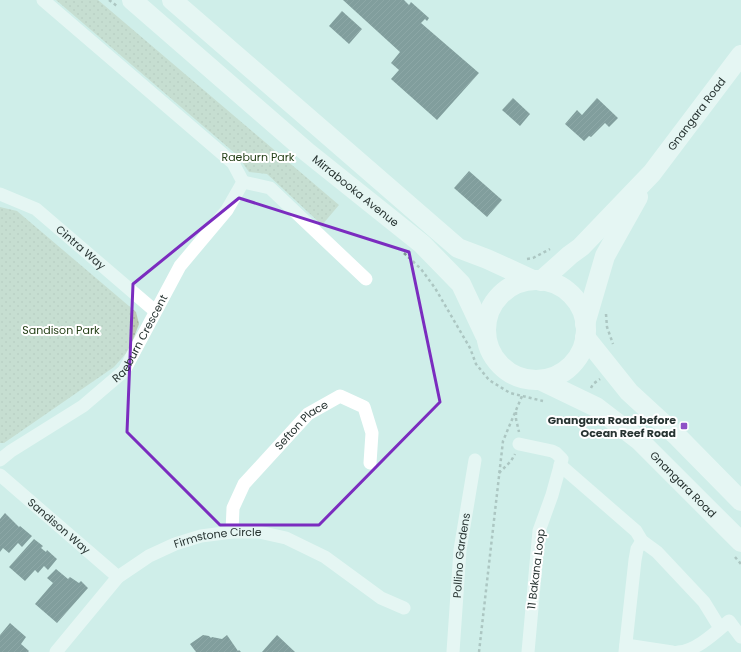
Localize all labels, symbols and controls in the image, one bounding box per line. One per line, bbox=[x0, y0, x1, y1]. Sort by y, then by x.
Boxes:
street label: Gnangara Road bbox=[664, 74, 729, 154]
park label: Raeburn Park bbox=[221, 149, 295, 165]
street label: Mirrabooka Avenue bbox=[309, 151, 402, 231]
street label: Cintra Way bbox=[52, 221, 110, 274]
street label: Raeburn Crescent bbox=[108, 292, 171, 386]
park label: Sandison Park bbox=[22, 322, 100, 338]
street label: Sefton Place bbox=[271, 396, 331, 454]
place label: Gnangara Road before Ocean Reef Road bbox=[548, 412, 676, 441]
marker: Gnangara Road before Ocean Reef Road bbox=[679, 421, 689, 431]
street label: Gnangara Road bbox=[646, 447, 720, 521]
street label: Sandison Way bbox=[24, 494, 94, 558]
street label: Pollino Gardens bbox=[449, 511, 474, 599]
street label: Firmstone Circle bbox=[172, 524, 262, 552]
street label: 11 Bakana Loop bbox=[523, 528, 549, 610]

